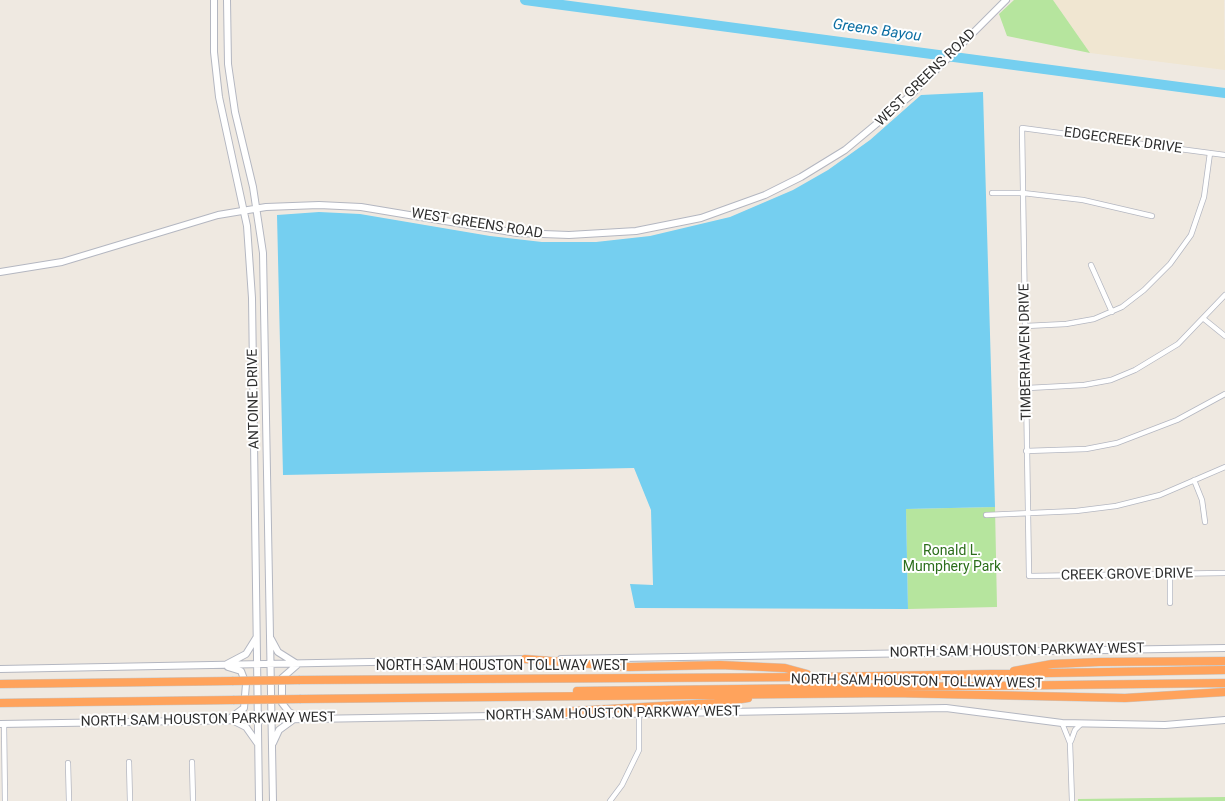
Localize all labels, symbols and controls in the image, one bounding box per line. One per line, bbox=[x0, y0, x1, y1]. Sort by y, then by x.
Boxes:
water label: Greens Bayou bbox=[832, 16, 922, 46]
street label: WEST GREENS ROAD bbox=[872, 26, 980, 130]
street label: EDGECREEK DRIVE bbox=[1063, 124, 1183, 158]
street label: WEST GREENS ROAD bbox=[410, 205, 544, 243]
street label: TIMBERHAVEN DRIVE bbox=[1016, 283, 1036, 421]
street label: ANTOINE DRIVE bbox=[245, 349, 263, 449]
park label: Ronald L. Mumphery Park bbox=[903, 543, 1001, 576]
street label: CREEK GROVE DRIVE bbox=[1061, 565, 1193, 585]
street label: NORTH SAM HOUSTON PARKWAY WEST bbox=[889, 640, 1145, 662]
street label: NORTH SAM HOUSTON TOLLWAY WEST bbox=[376, 658, 628, 674]
street label: NORTH SAM HOUSTON TOLLWAY WEST bbox=[791, 671, 1043, 693]
street label: NORTH SAM HOUSTON PARKWAY WEST bbox=[485, 703, 741, 725]
street label: NORTH SAM HOUSTON PARKWAY WEST bbox=[80, 709, 336, 731]

